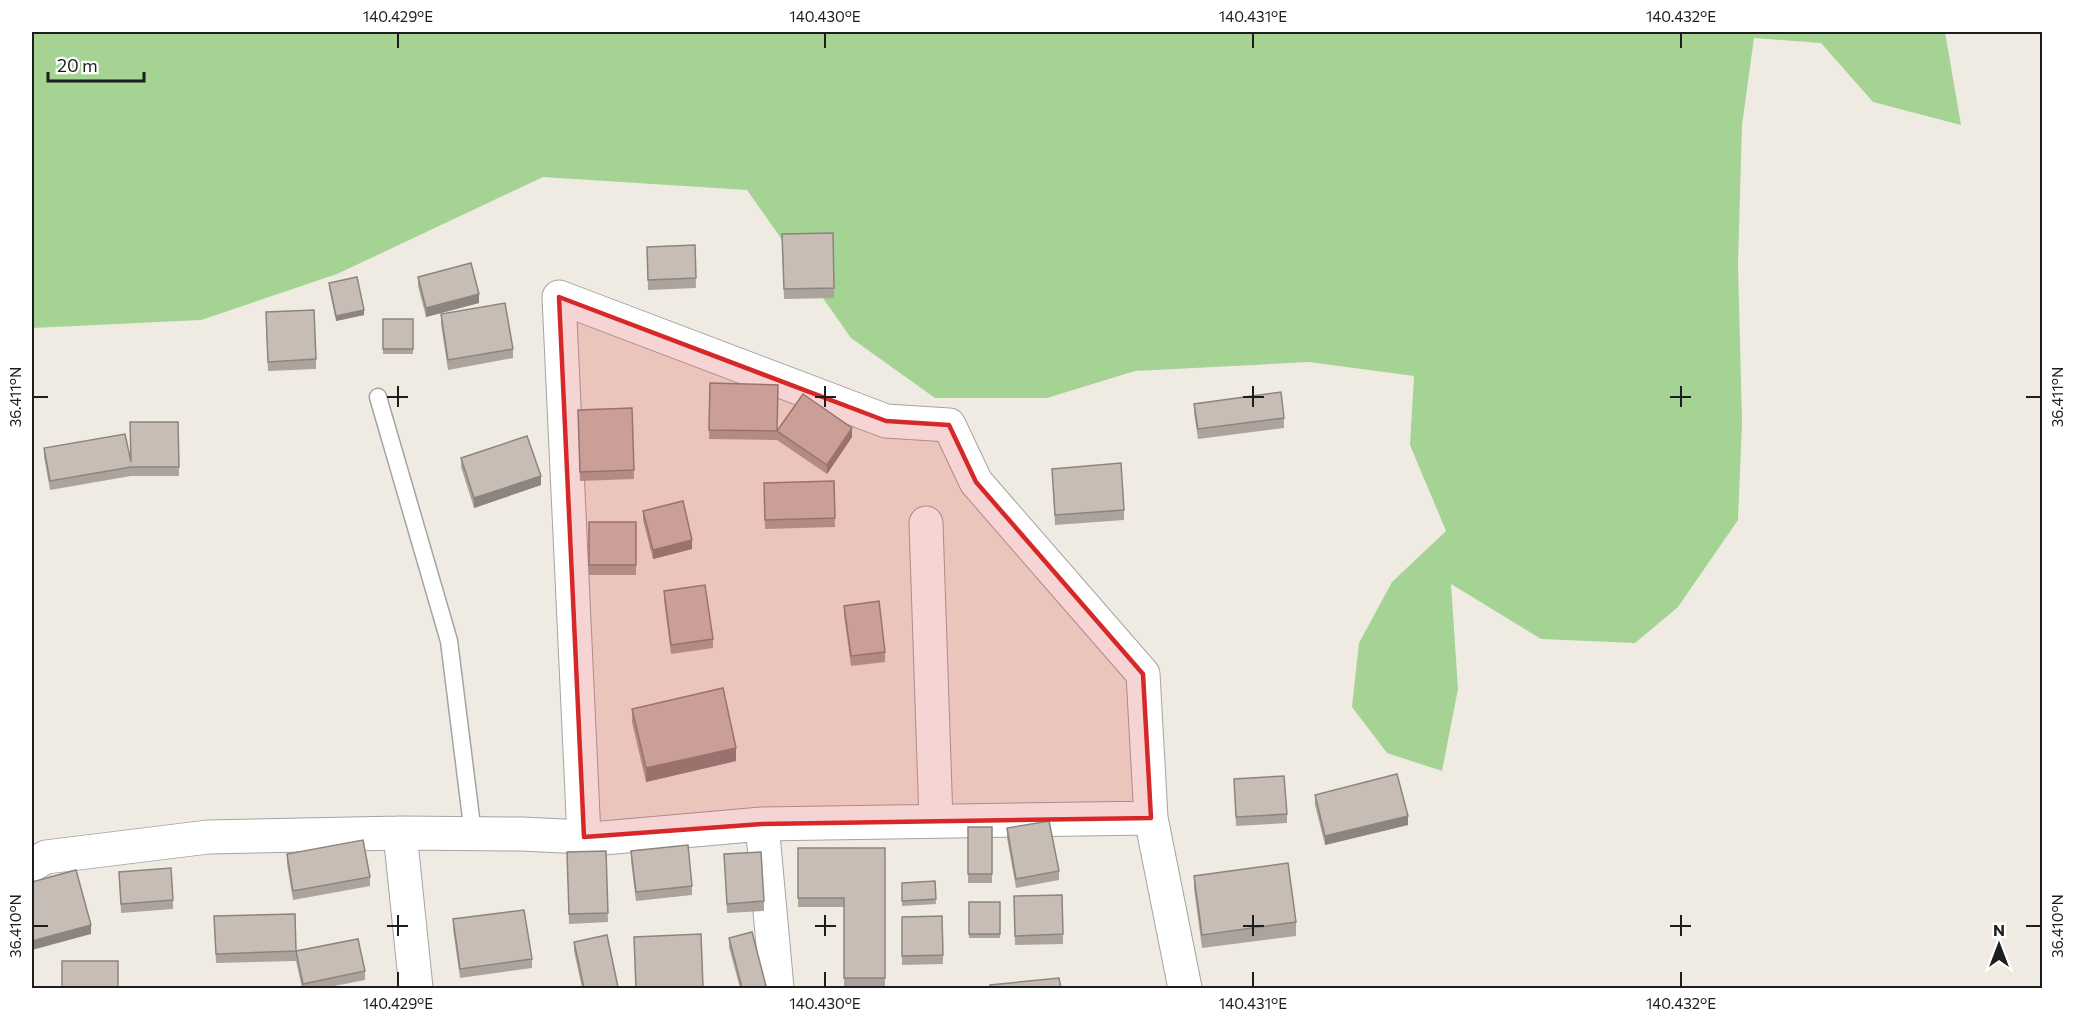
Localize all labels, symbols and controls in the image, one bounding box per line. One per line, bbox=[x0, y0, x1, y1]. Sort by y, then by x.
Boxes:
text: 140.429°E bbox=[363, 7, 433, 25]
text: 140.430°E bbox=[789, 7, 861, 25]
text: 140.431°E bbox=[1219, 7, 1287, 25]
text: 140.432°E bbox=[1646, 7, 1716, 25]
scale bar bbox=[48, 45, 144, 83]
text: 20 m bbox=[57, 54, 98, 76]
text: 36.411°N bbox=[6, 367, 24, 427]
text: 36.411°N bbox=[2048, 367, 2066, 427]
text: 36.410°N bbox=[6, 894, 24, 958]
text: 36.410°N bbox=[2048, 894, 2066, 958]
north arrow bbox=[1969, 915, 2029, 975]
text: N bbox=[1993, 920, 2005, 939]
text: 140.429°E bbox=[363, 994, 433, 1012]
text: 140.430°E bbox=[789, 994, 861, 1012]
text: 140.431°E bbox=[1219, 994, 1287, 1012]
text: 140.432°E bbox=[1646, 994, 1716, 1012]

